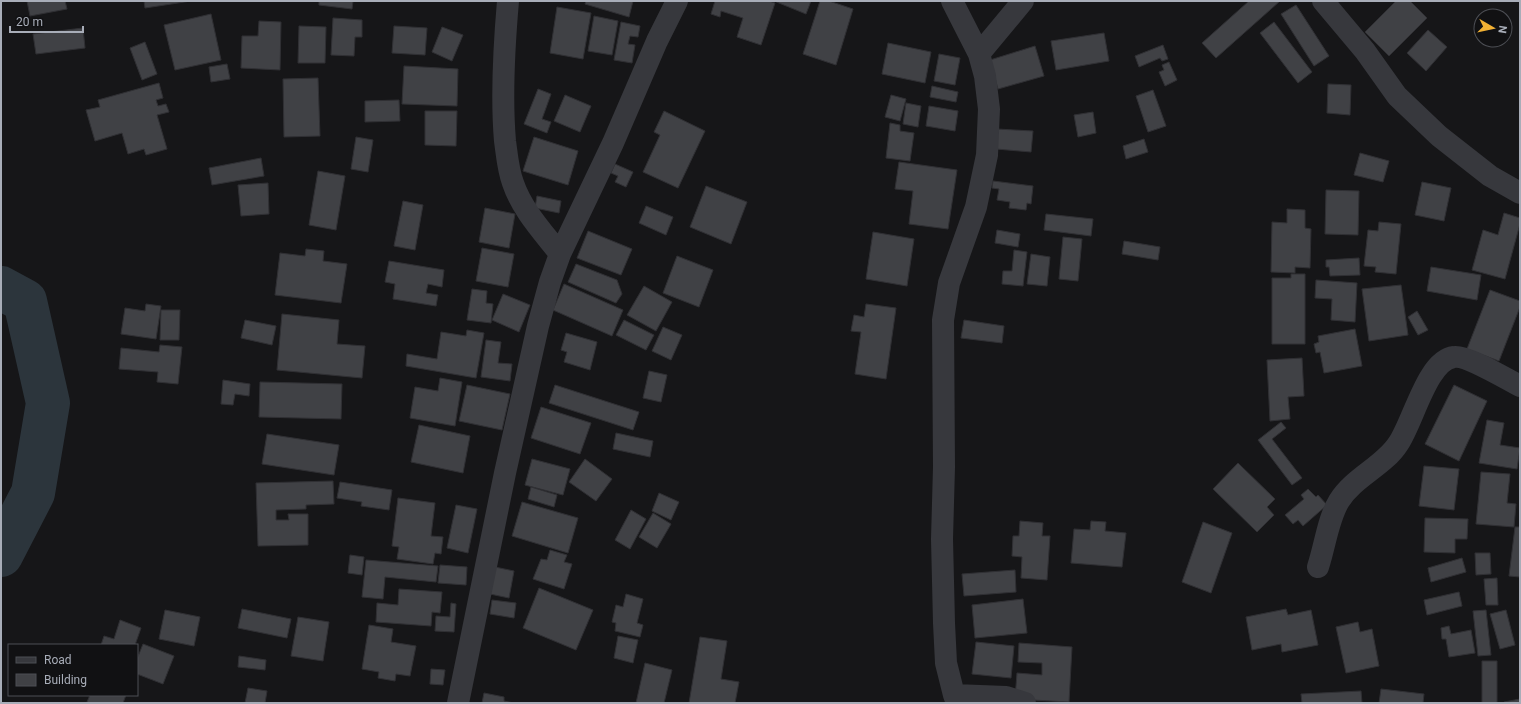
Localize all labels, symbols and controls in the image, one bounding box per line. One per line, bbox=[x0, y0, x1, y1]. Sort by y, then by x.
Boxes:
scale bar bbox=[10, 8, 83, 34]
north arrow bbox=[1473, 8, 1513, 48]
text: 20 m bbox=[16, 15, 43, 29]
text: N bbox=[1495, 25, 1509, 35]
legend bbox=[8, 644, 138, 696]
text: Road bbox=[44, 653, 72, 667]
text: Building bbox=[44, 673, 87, 687]

